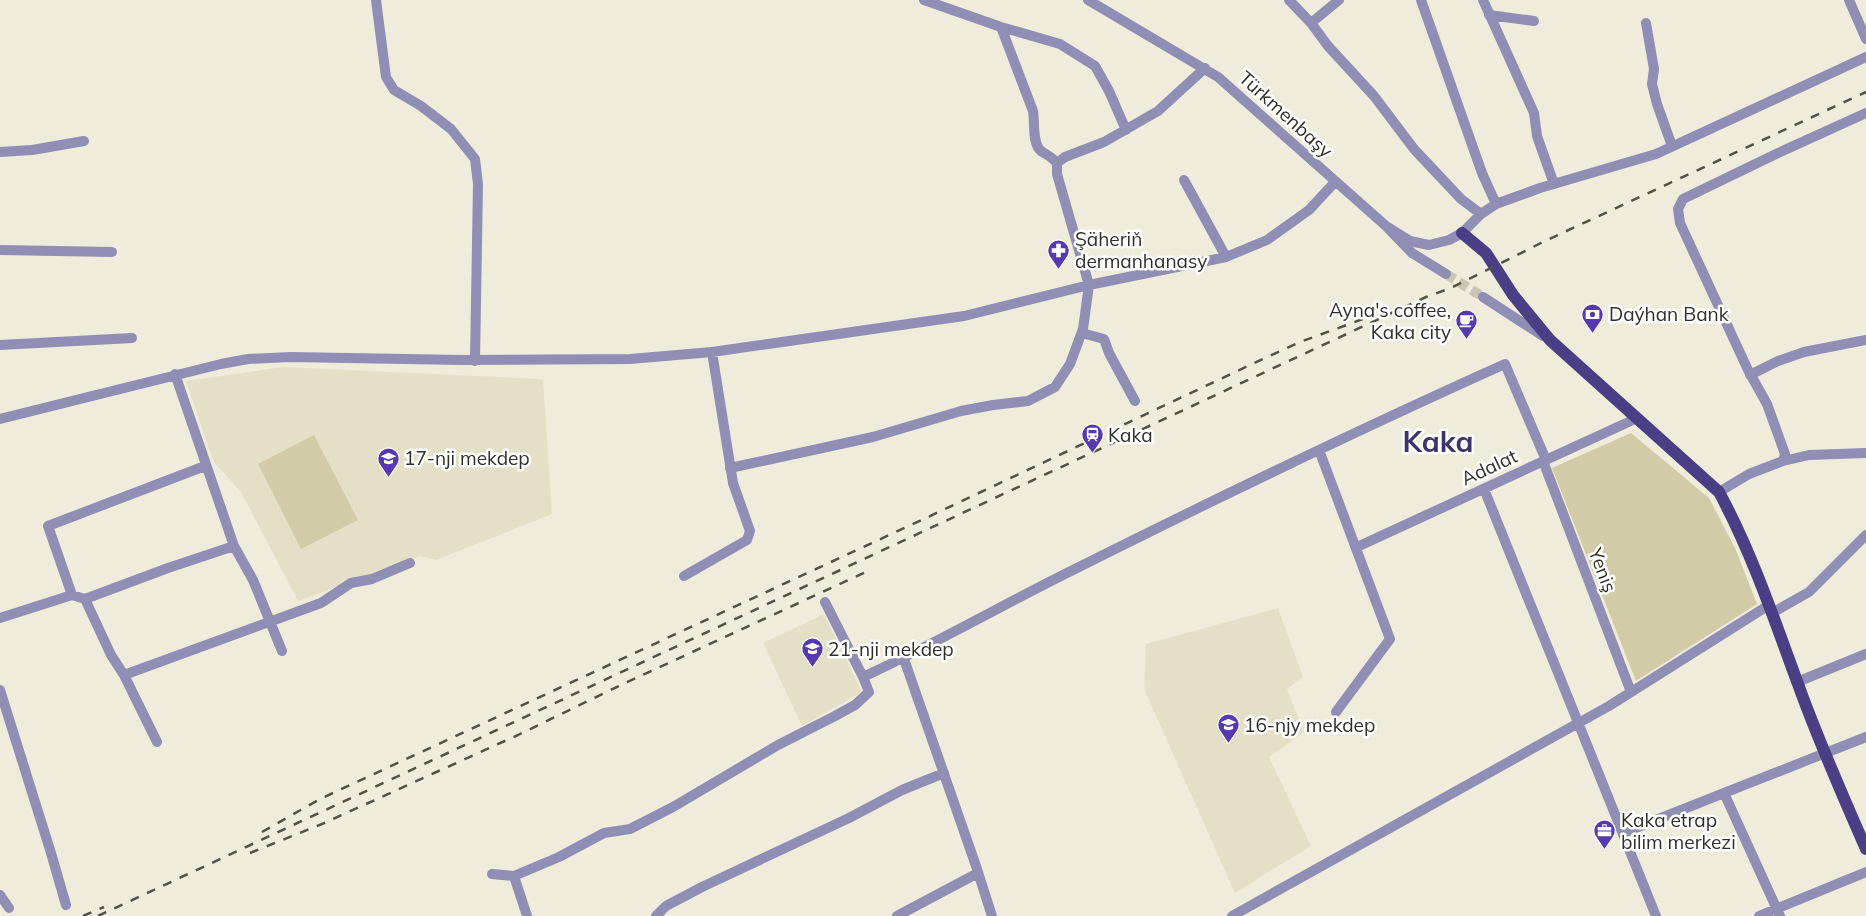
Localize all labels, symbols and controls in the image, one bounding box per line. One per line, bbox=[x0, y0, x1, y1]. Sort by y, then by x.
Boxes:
street label: Türkmenbaşy bbox=[1234, 66, 1338, 162]
place label: Şäheriň dermanhanasy bbox=[1075, 227, 1207, 273]
pharmacy icon: Şäheriň dermanhanasy bbox=[1047, 238, 1071, 269]
place label: Ayna's coffee, Kaka city bbox=[1329, 298, 1451, 344]
bank icon: Daýhan Bank bbox=[1581, 302, 1605, 333]
place label: Daýhan Bank bbox=[1609, 302, 1729, 326]
cafe icon: Ayna's coffee, Kaka city bbox=[1455, 309, 1479, 340]
station icon: Kaka bbox=[1080, 423, 1104, 454]
place label: Kaka bbox=[1108, 423, 1153, 447]
district label: Kaka bbox=[1402, 423, 1474, 459]
street label: Adalat bbox=[1457, 443, 1521, 490]
school or university icon: 17-nji mekdep bbox=[376, 446, 400, 477]
place label: 17-nji mekdep bbox=[404, 446, 530, 470]
street label: Yeniş bbox=[1583, 544, 1622, 596]
school or university icon: 21-nji mekdep bbox=[800, 637, 824, 668]
place label: 21-nji mekdep bbox=[828, 637, 954, 661]
school or university icon: 16-njy mekdep bbox=[1216, 713, 1240, 744]
place label: 16-njy mekdep bbox=[1244, 713, 1375, 737]
place label: Kaka etrap bilim merkezi bbox=[1621, 808, 1736, 854]
office icon: Kaka etrap bilim merkezi bbox=[1593, 819, 1617, 850]

